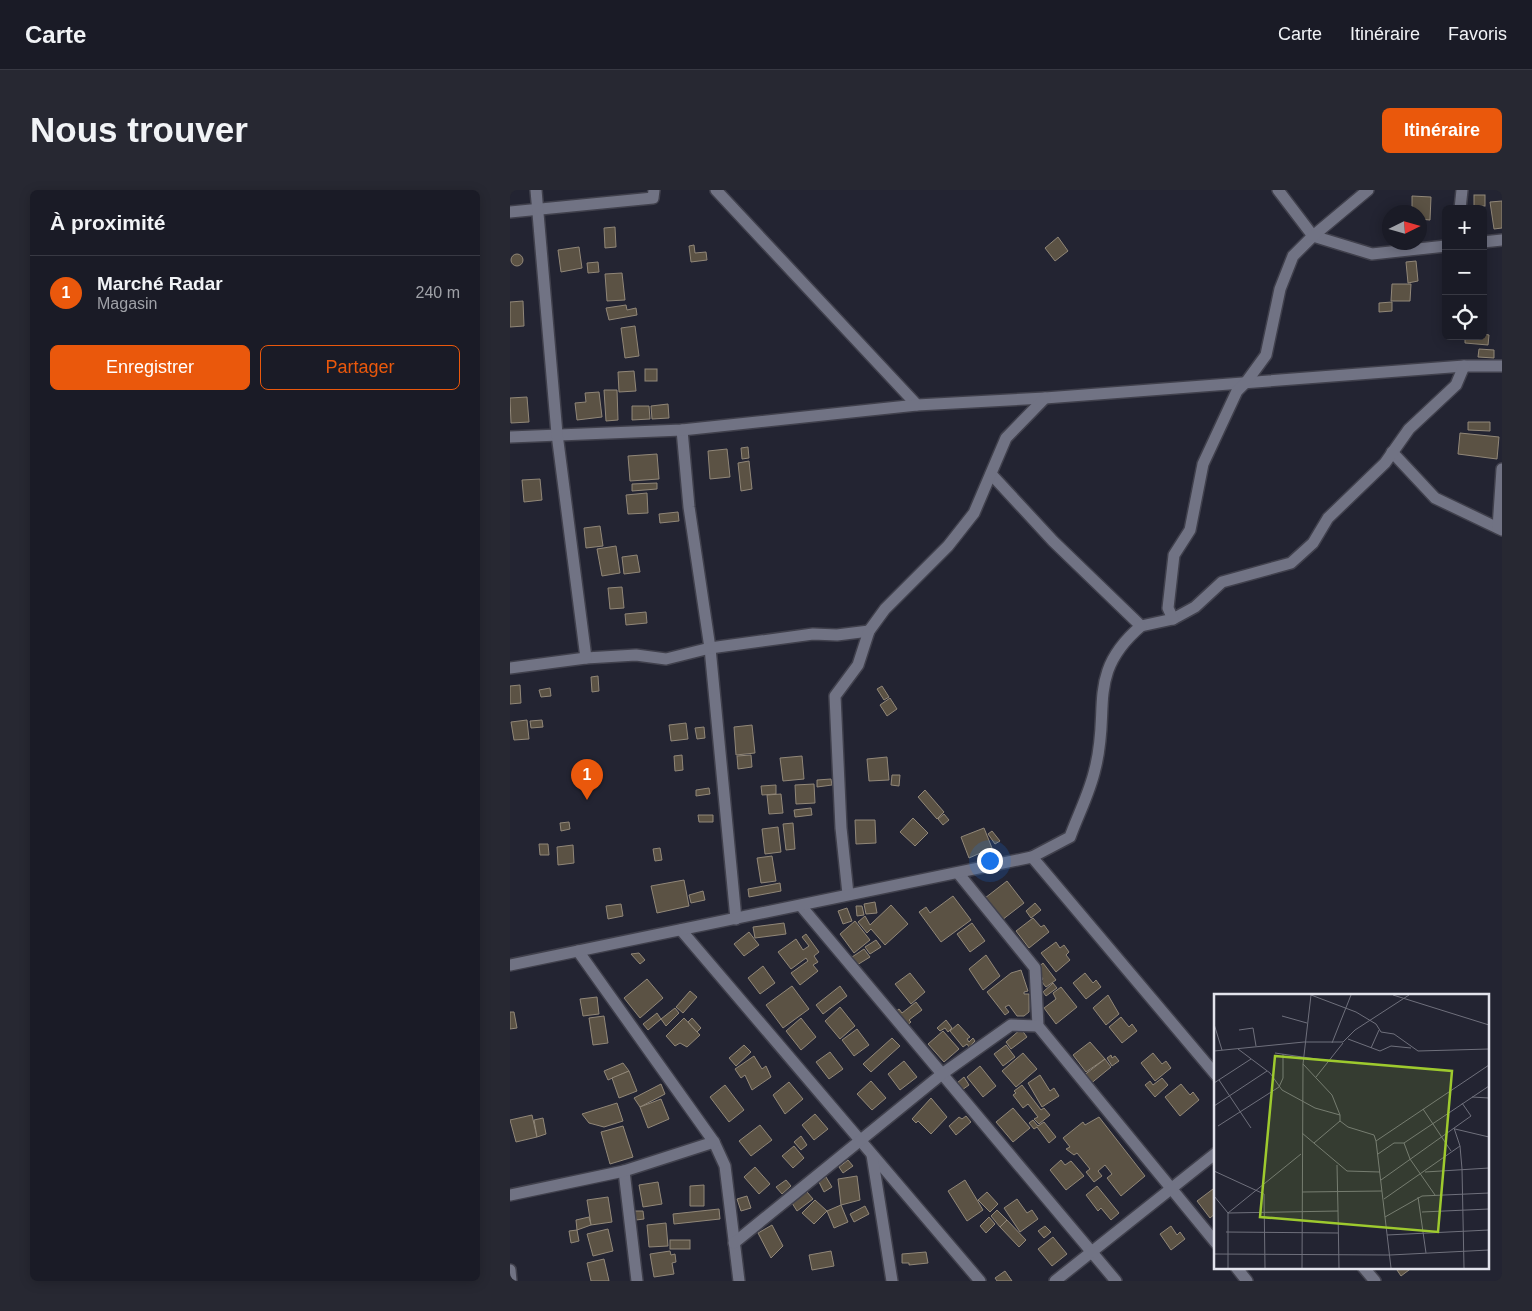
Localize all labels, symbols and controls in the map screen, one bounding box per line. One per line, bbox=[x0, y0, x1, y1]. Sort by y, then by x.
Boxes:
text: Carte bbox=[25, 21, 86, 48]
text: Carte bbox=[1278, 24, 1322, 44]
text: Itinéraire bbox=[1350, 24, 1420, 44]
text: Favoris bbox=[1448, 24, 1507, 44]
button: Itinéraire bbox=[1382, 108, 1502, 153]
text: Nous trouver bbox=[30, 110, 248, 149]
north arrow bbox=[1382, 205, 1427, 250]
map controls bbox=[1442, 205, 1487, 340]
button: + bbox=[1442, 205, 1487, 250]
text: À proximité bbox=[50, 211, 166, 234]
button: − bbox=[1442, 250, 1487, 295]
text: Marché Radar bbox=[97, 273, 223, 294]
text: 1 bbox=[62, 284, 70, 301]
text: 240 m bbox=[416, 284, 460, 301]
text: Magasin bbox=[97, 295, 157, 312]
button: locate bbox=[1442, 295, 1487, 340]
button: Enregistrer bbox=[50, 345, 250, 390]
button: Partager bbox=[260, 345, 460, 390]
pin: 1 bbox=[571, 759, 603, 800]
your location bbox=[977, 848, 1003, 874]
inset map bbox=[1214, 994, 1489, 1268]

